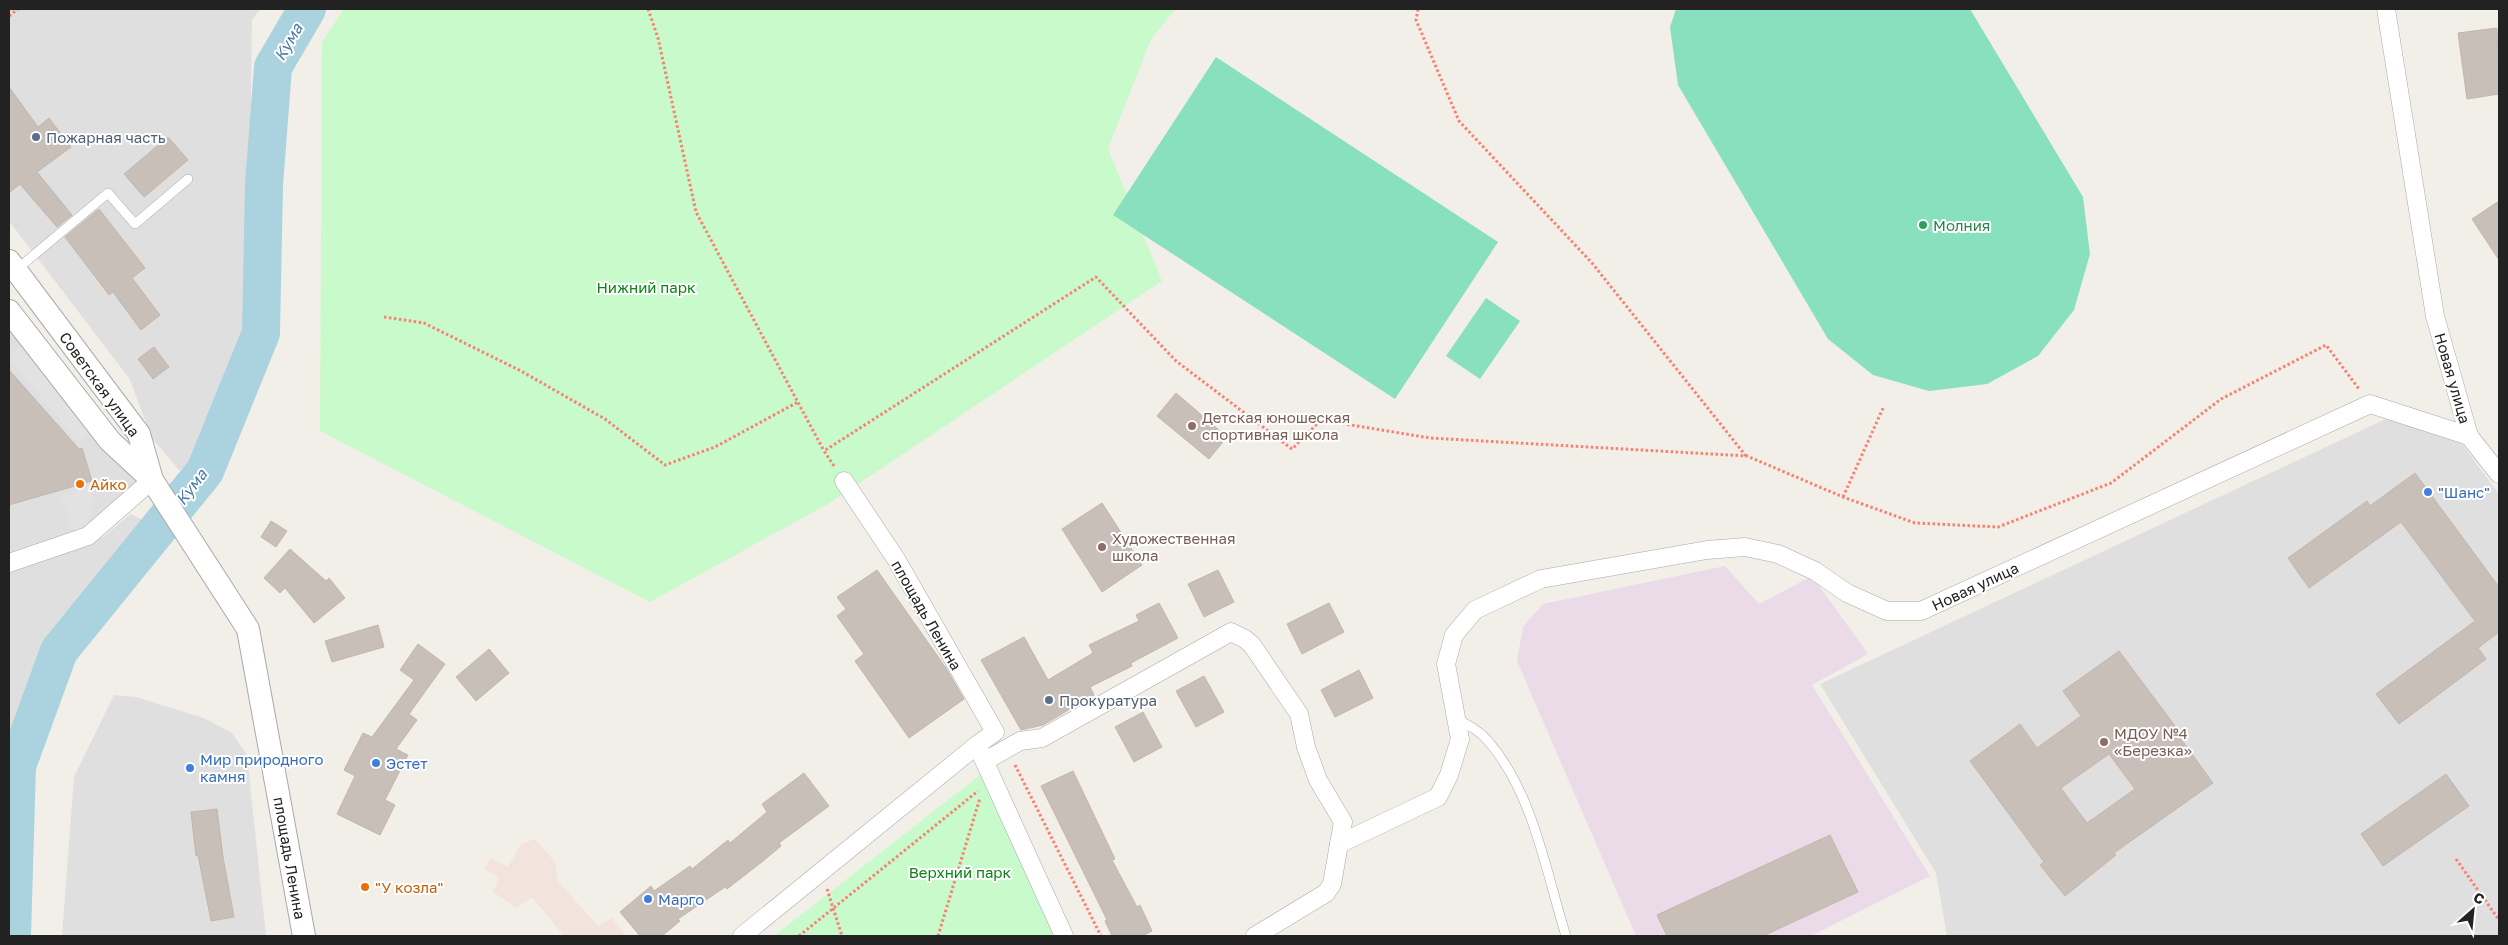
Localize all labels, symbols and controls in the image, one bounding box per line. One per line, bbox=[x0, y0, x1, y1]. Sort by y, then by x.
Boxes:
water label: Кума bbox=[269, 19, 307, 64]
place label: Пожарная часть bbox=[46, 128, 166, 146]
marker: Пожарная часть bbox=[30, 131, 42, 143]
place label: Молния bbox=[1933, 216, 1990, 234]
marker: Молния bbox=[1917, 219, 1929, 231]
park label: Нижний парк bbox=[596, 278, 696, 296]
street label: Советская улица bbox=[56, 328, 144, 440]
street label: Новая улица bbox=[2431, 331, 2475, 425]
place label: Детская юношеская спортивная школа bbox=[1202, 408, 1350, 443]
marker: Детская юношеская спортивная школа bbox=[1186, 420, 1198, 432]
water label: Кума bbox=[171, 464, 212, 509]
place label: Айко bbox=[90, 475, 127, 493]
marker: Айко bbox=[74, 478, 86, 490]
place label: "Шанс" bbox=[2438, 483, 2490, 501]
marker: "Шанс" bbox=[2422, 486, 2434, 498]
place label: Художественная школа bbox=[1112, 529, 1235, 564]
marker: Художественная школа bbox=[1096, 541, 1108, 553]
street label: площадь Ленина bbox=[888, 557, 966, 673]
street label: Новая улица bbox=[1929, 558, 2021, 614]
place label: Прокуратура bbox=[1059, 691, 1157, 709]
marker: Прокуратура bbox=[1043, 694, 1055, 706]
place label: МДОУ №4 «Березка» bbox=[2114, 724, 2192, 759]
marker: МДОУ №4 «Березка» bbox=[2098, 736, 2110, 748]
place label: Мир природного камня bbox=[200, 750, 323, 785]
place label: Эстет bbox=[386, 754, 428, 772]
marker: Эстет bbox=[370, 757, 382, 769]
marker: Мир природного камня bbox=[184, 762, 196, 774]
street label: площадь Ленина bbox=[270, 795, 310, 921]
park label: Верхний парк bbox=[909, 863, 1012, 881]
place label: "У козла" bbox=[375, 878, 443, 896]
marker: "У козла" bbox=[359, 881, 371, 893]
north arrow bbox=[2448, 885, 2498, 935]
text: С bbox=[2471, 888, 2487, 908]
place label: Марго bbox=[658, 890, 704, 908]
marker: Марго bbox=[642, 893, 654, 905]

